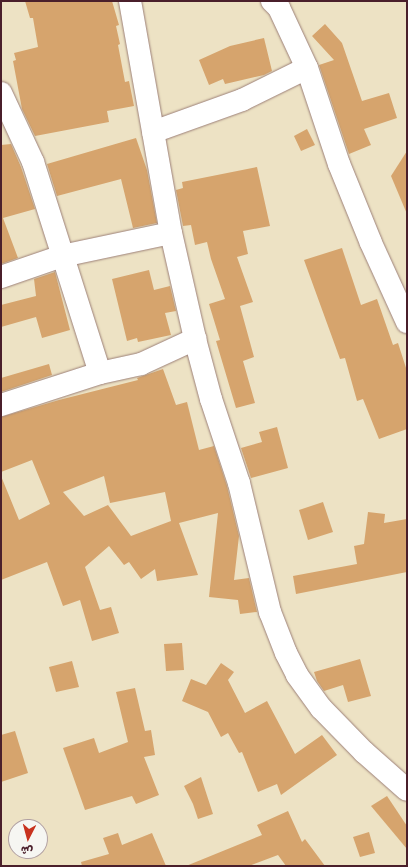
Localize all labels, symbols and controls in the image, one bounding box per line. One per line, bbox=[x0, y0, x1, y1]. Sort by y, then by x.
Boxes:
north arrow bbox=[8, 819, 48, 859]
text: ش bbox=[20, 842, 34, 859]

